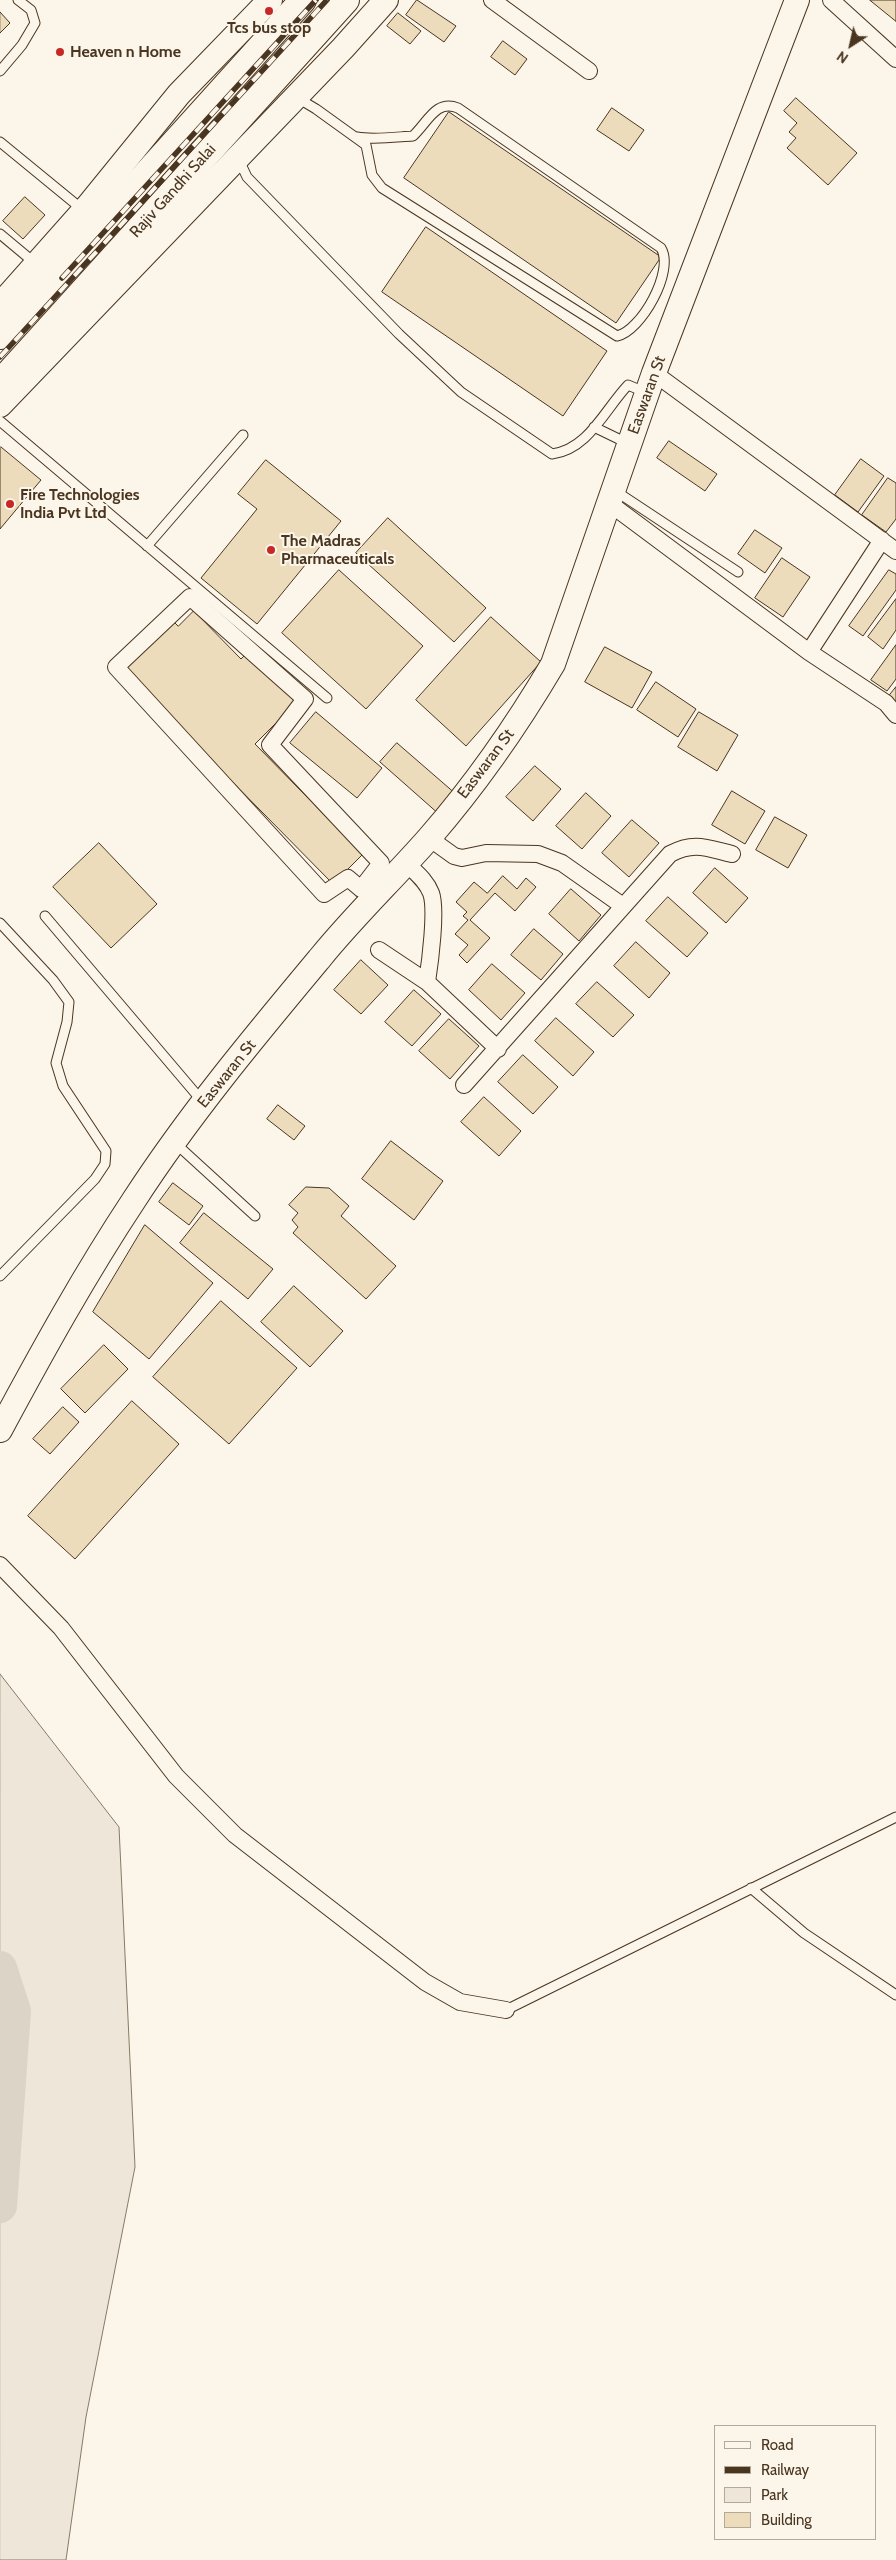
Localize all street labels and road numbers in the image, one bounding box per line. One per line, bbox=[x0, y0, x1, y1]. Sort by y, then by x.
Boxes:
street label: Rajiv Gandhi Salai bbox=[126, 140, 220, 242]
street label: Easwaran St bbox=[624, 353, 670, 437]
street label: Easwaran St bbox=[454, 725, 518, 803]
street label: Easwaran St bbox=[194, 1036, 260, 1112]

